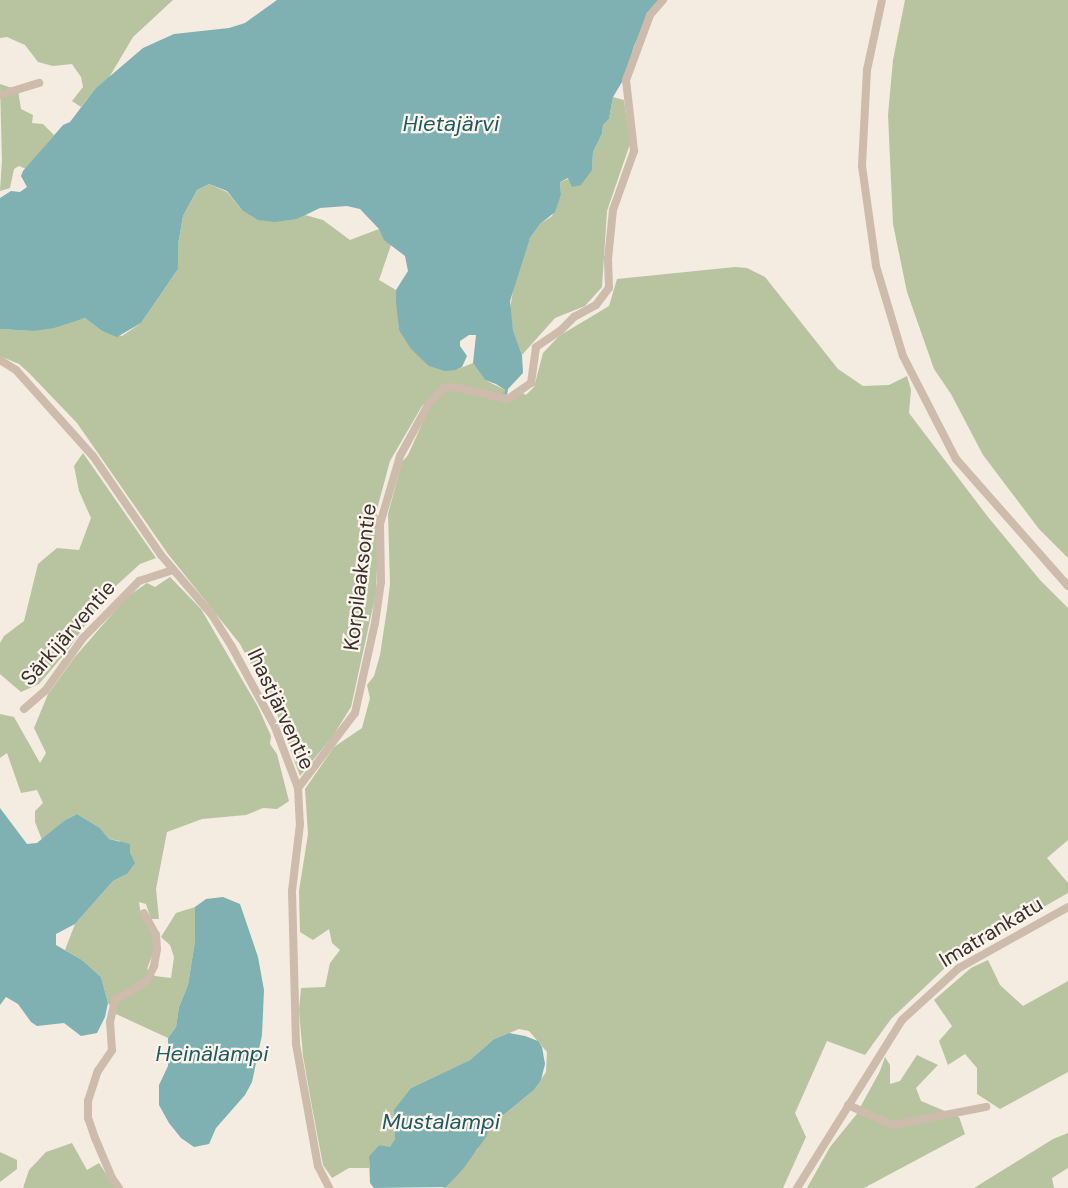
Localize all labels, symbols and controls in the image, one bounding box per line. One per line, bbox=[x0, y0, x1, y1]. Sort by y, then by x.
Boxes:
water label: Hietajärvi bbox=[403, 111, 499, 137]
street label: Korpilaaksontie bbox=[338, 502, 382, 652]
street label: Särkijärventie bbox=[16, 575, 120, 691]
street label: Ihastjärventie bbox=[242, 644, 320, 774]
street label: Imatrankatu bbox=[935, 891, 1047, 973]
water label: Heinälampi bbox=[155, 1041, 269, 1067]
water label: Mustalampi bbox=[382, 1109, 500, 1135]

